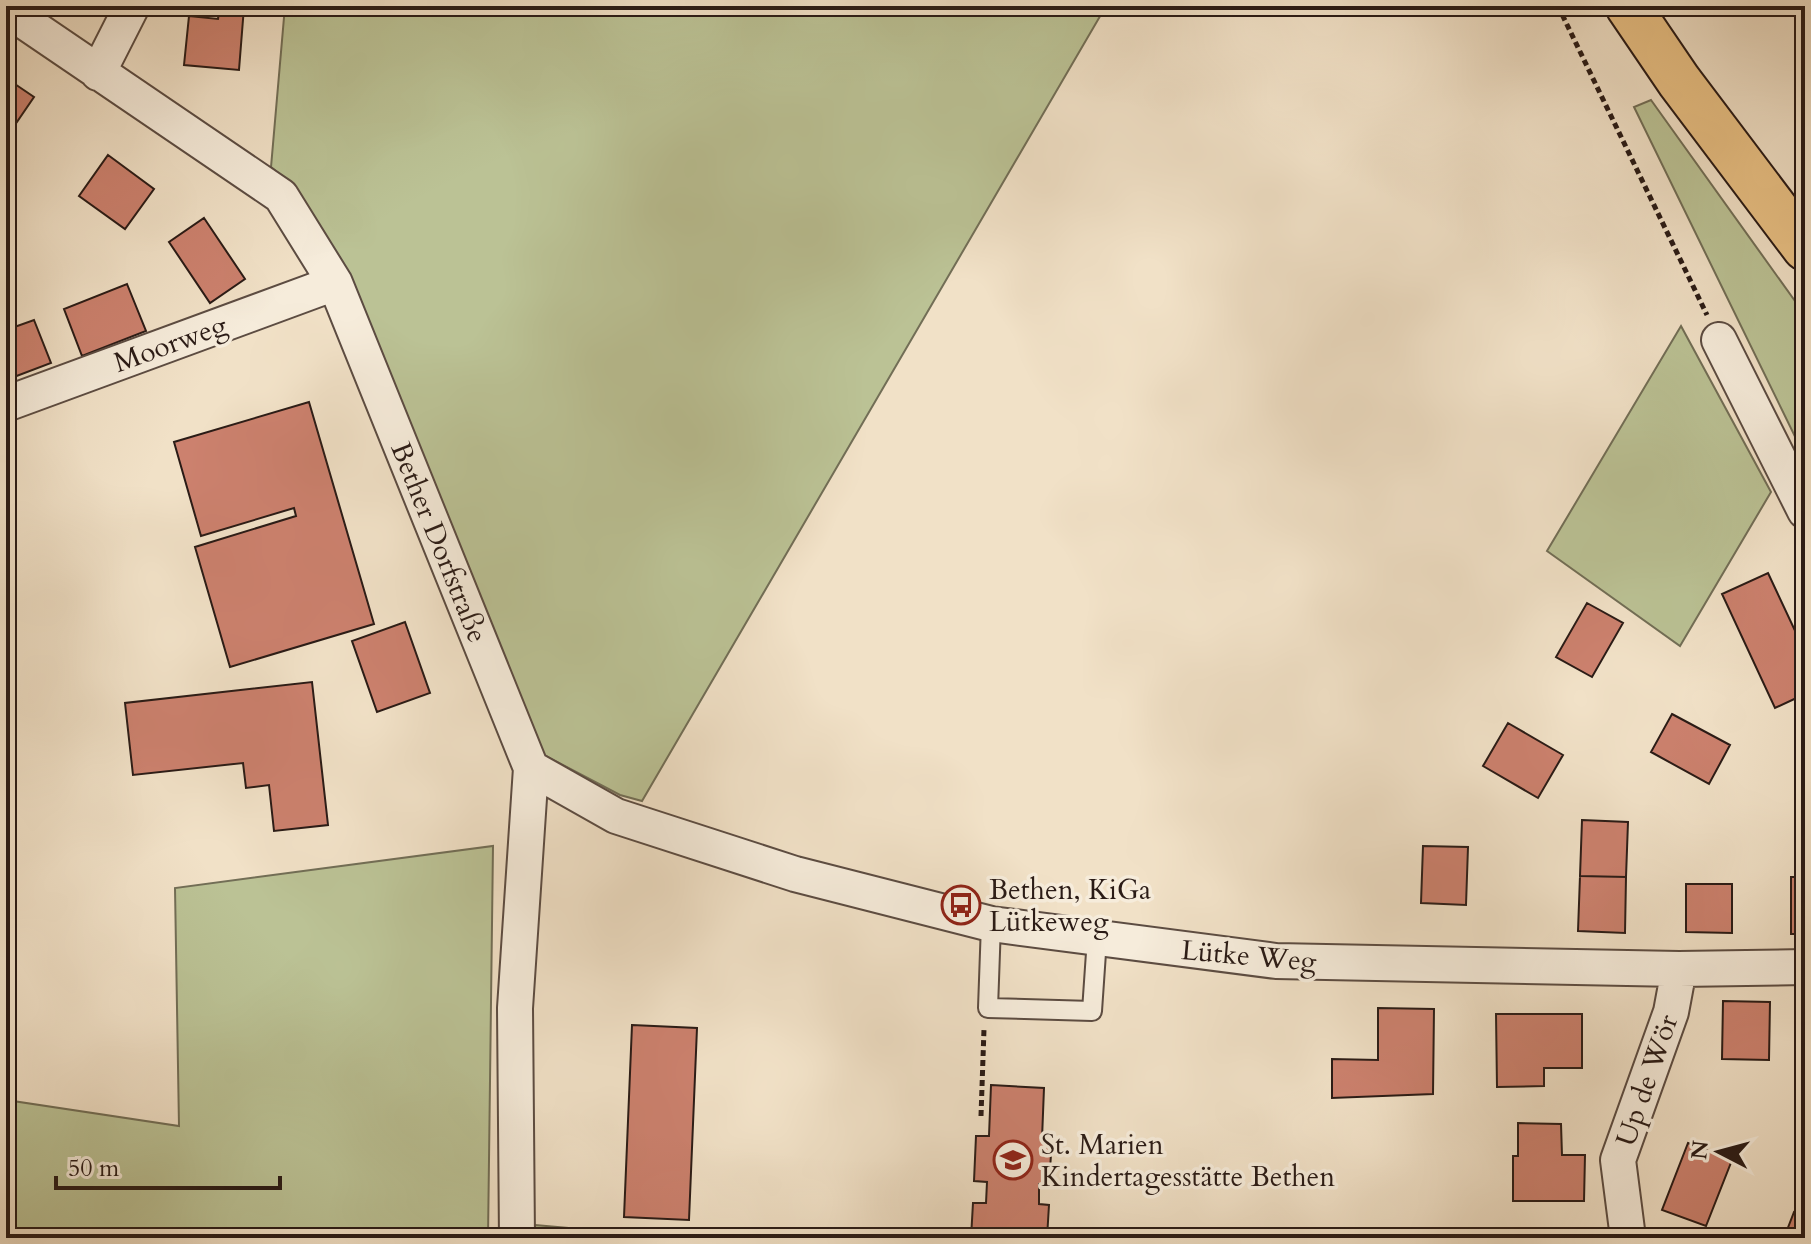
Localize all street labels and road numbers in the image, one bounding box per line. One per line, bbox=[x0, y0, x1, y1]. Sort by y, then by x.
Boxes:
street label: Moorweg bbox=[109, 306, 232, 382]
street label: Bether Dorfstraße bbox=[382, 437, 497, 648]
street label: Lütke Weg bbox=[1180, 931, 1318, 981]
street label: Up de Wör bbox=[1607, 1009, 1687, 1151]

